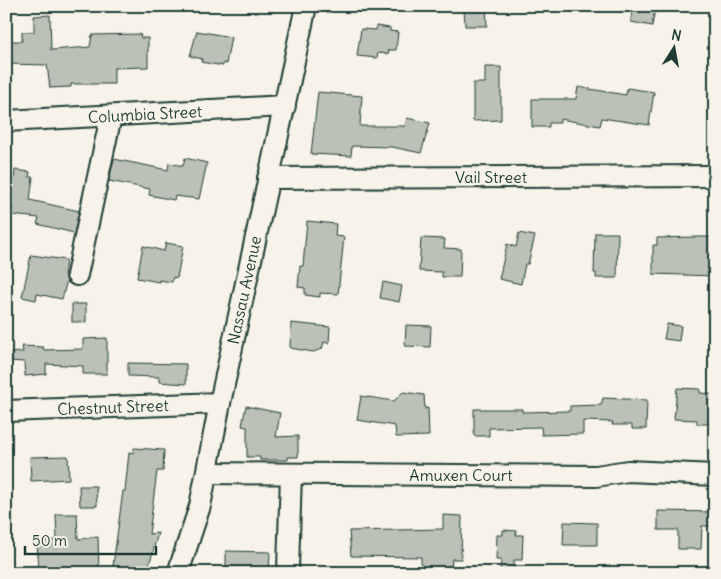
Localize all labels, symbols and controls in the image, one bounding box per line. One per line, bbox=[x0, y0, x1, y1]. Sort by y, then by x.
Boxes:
north arrow bbox=[648, 22, 698, 72]
text: N bbox=[670, 25, 683, 45]
street label: Columbia Street bbox=[87, 101, 203, 127]
street label: Vail Street bbox=[455, 167, 528, 187]
street label: Nassau Avenue bbox=[223, 234, 265, 346]
street label: Chestnut Street bbox=[57, 395, 170, 419]
street label: Amuxen Court bbox=[409, 465, 513, 485]
scale bar bbox=[25, 524, 156, 556]
text: 50 m bbox=[32, 531, 67, 550]

